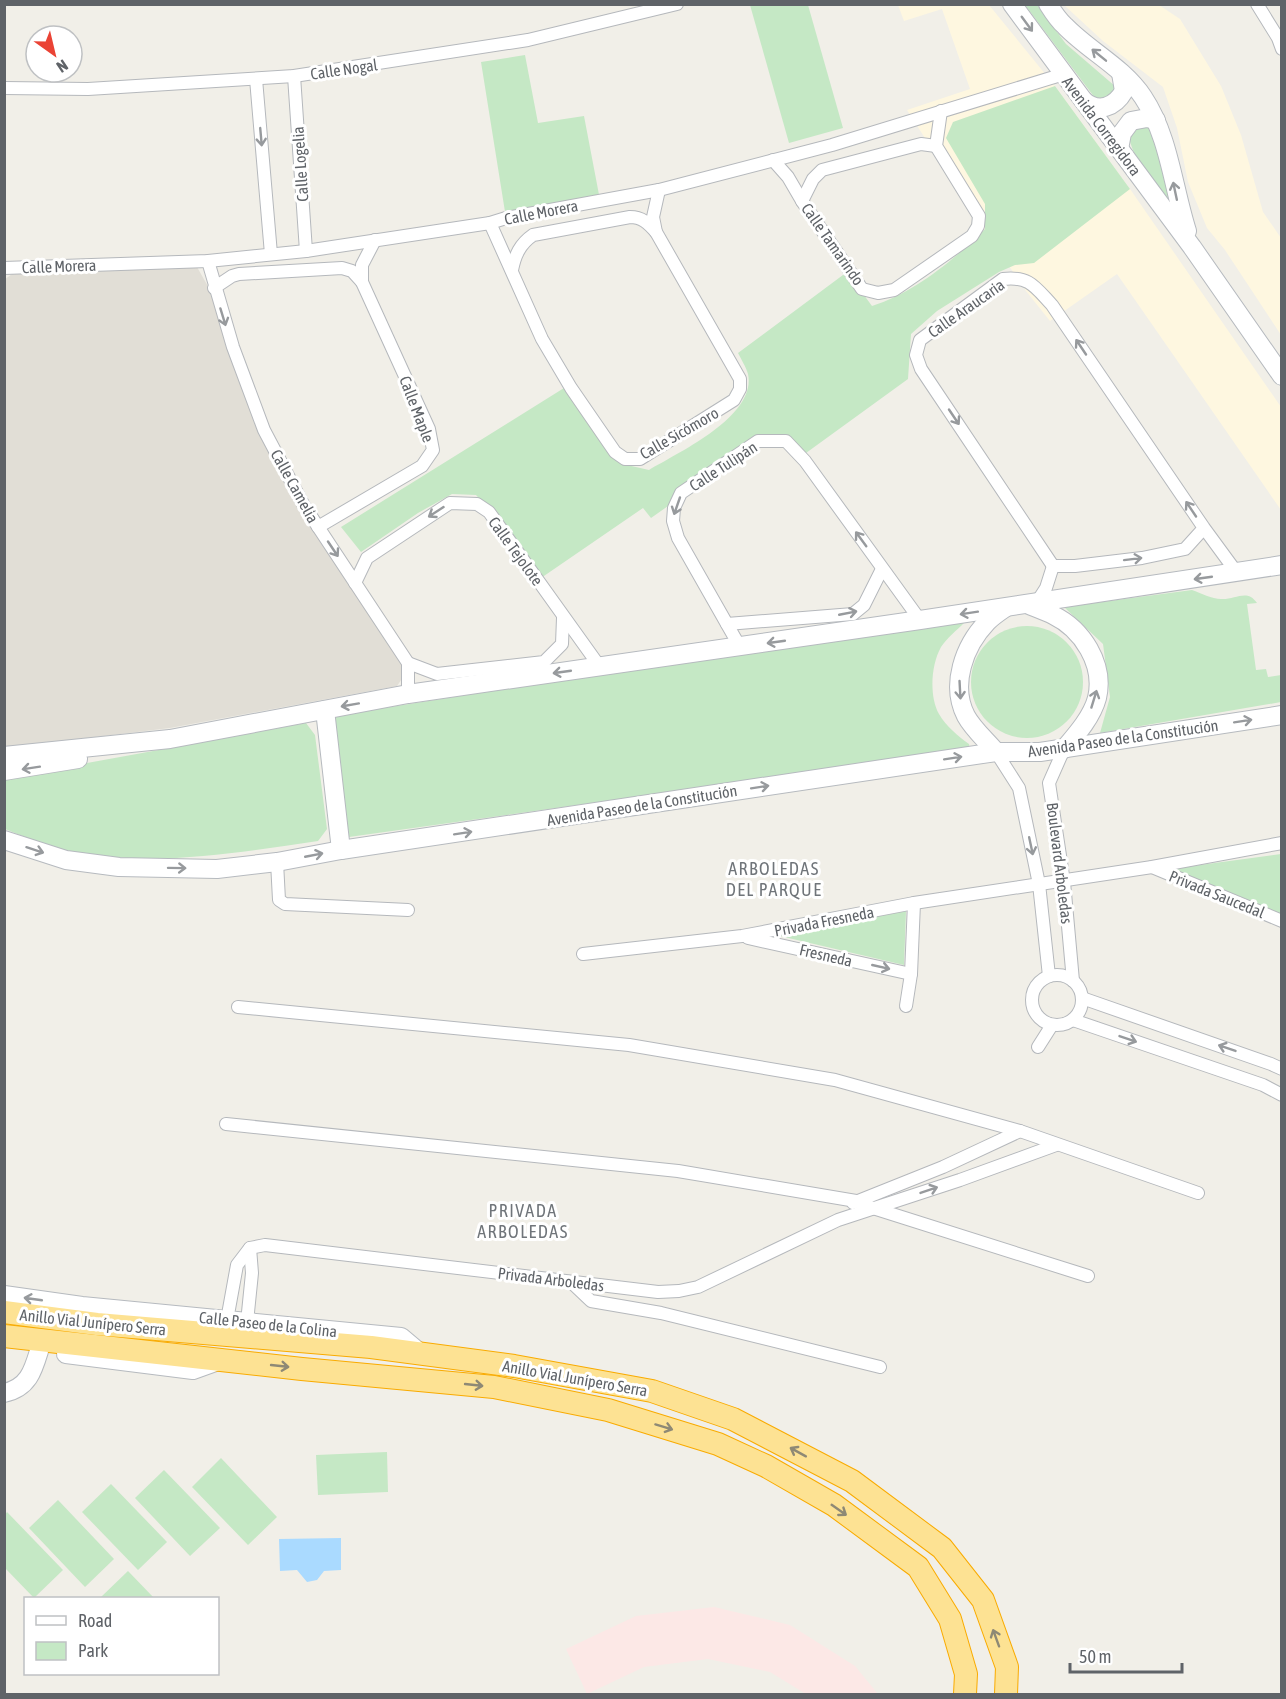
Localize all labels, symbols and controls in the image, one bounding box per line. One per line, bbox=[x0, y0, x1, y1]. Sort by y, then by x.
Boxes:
one-way arrow bbox=[1020, 16, 1033, 32]
north arrow bbox=[24, 24, 84, 84]
one-way arrow bbox=[1091, 48, 1107, 61]
street label: Calle Nogal bbox=[309, 55, 380, 84]
text: N bbox=[53, 56, 71, 77]
street label: Avenida Corregidora bbox=[1058, 73, 1145, 180]
street label: Calle Logelia bbox=[288, 126, 313, 202]
one-way arrow bbox=[256, 127, 267, 147]
one-way arrow bbox=[1169, 182, 1180, 201]
street label: Calle Morera bbox=[503, 196, 579, 228]
street label: Calle Tamarindo bbox=[798, 200, 868, 288]
street label: Calle Morera bbox=[21, 256, 97, 276]
street label: Calle Araucaria bbox=[924, 275, 1008, 341]
one-way arrow bbox=[218, 307, 229, 326]
one-way arrow bbox=[1075, 340, 1087, 356]
street label: Calle Maple bbox=[395, 373, 438, 445]
street label: Calle Sicómoro bbox=[637, 403, 721, 463]
one-way arrow bbox=[947, 409, 960, 426]
street label: Calle Tulipán bbox=[686, 437, 761, 495]
street label: Calle Camelia bbox=[267, 446, 323, 526]
one-way arrow bbox=[670, 496, 681, 515]
one-way arrow bbox=[1185, 501, 1197, 517]
one-way arrow bbox=[428, 507, 445, 519]
street label: Calle Tejolote bbox=[484, 513, 547, 589]
one-way arrow bbox=[855, 531, 867, 547]
one-way arrow bbox=[327, 541, 339, 557]
one-way arrow bbox=[1123, 553, 1142, 564]
one-way arrow bbox=[1194, 573, 1213, 584]
one-way arrow bbox=[838, 607, 857, 618]
one-way arrow bbox=[959, 607, 979, 618]
one-way arrow bbox=[766, 636, 786, 647]
one-way arrow bbox=[553, 667, 572, 678]
one-way arrow bbox=[955, 680, 966, 700]
one-way arrow bbox=[1089, 690, 1100, 709]
one-way arrow bbox=[341, 700, 361, 711]
street label: Avenida Paseo de la Constitución bbox=[1027, 716, 1219, 760]
one-way arrow bbox=[1232, 716, 1252, 727]
one-way arrow bbox=[942, 753, 962, 764]
one-way arrow bbox=[21, 762, 41, 773]
street label: Avenida Paseo de la Constitución bbox=[546, 781, 738, 829]
one-way arrow bbox=[750, 782, 769, 793]
street label: Boulevard Arboledas bbox=[1044, 801, 1076, 925]
one-way arrow bbox=[453, 827, 473, 838]
one-way arrow bbox=[1026, 835, 1037, 855]
one-way arrow bbox=[25, 845, 44, 856]
one-way arrow bbox=[304, 849, 324, 860]
district label: ARBOLEDAS DEL PARQUE bbox=[726, 858, 822, 900]
one-way arrow bbox=[167, 862, 187, 874]
street label: Privada Saucedal bbox=[1167, 867, 1268, 922]
street label: Privada Fresneda bbox=[773, 903, 875, 939]
street label: Fresneda bbox=[798, 940, 854, 970]
one-way arrow bbox=[871, 962, 891, 973]
one-way arrow bbox=[1118, 1034, 1137, 1045]
one-way arrow bbox=[1218, 1042, 1237, 1053]
one-way arrow bbox=[919, 1184, 938, 1195]
district label: PRIVADA ARBOLEDAS bbox=[477, 1200, 569, 1242]
street label: Privada Arboledas bbox=[497, 1264, 606, 1294]
one-way arrow bbox=[24, 1293, 43, 1304]
street label: Anillo Vial Junípero Serra bbox=[19, 1305, 167, 1340]
street label: Calle Paseo de la Colina bbox=[198, 1308, 338, 1340]
street label: Anillo Vial Junípero Serra bbox=[501, 1356, 649, 1401]
one-way arrow bbox=[269, 1361, 289, 1372]
one-way arrow bbox=[463, 1380, 483, 1391]
one-way arrow bbox=[654, 1422, 673, 1433]
one-way arrow bbox=[790, 1446, 808, 1457]
one-way arrow bbox=[831, 1504, 847, 1516]
legend bbox=[24, 1597, 219, 1675]
text: Road bbox=[78, 1610, 112, 1631]
one-way arrow bbox=[990, 1629, 1001, 1648]
scale bar bbox=[1070, 1636, 1182, 1674]
text: Park bbox=[78, 1640, 108, 1661]
text: 50 m bbox=[1079, 1646, 1111, 1667]

